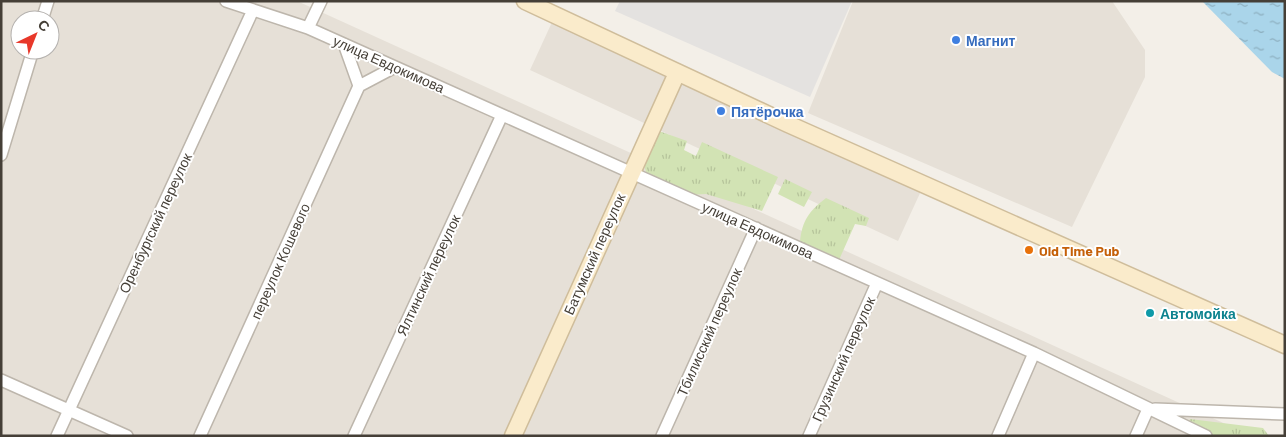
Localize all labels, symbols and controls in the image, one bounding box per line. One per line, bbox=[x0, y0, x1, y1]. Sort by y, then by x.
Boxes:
north arrow bbox=[10, 10, 60, 60]
text: С bbox=[35, 15, 54, 35]
street label: улица Евдокимова bbox=[331, 32, 448, 96]
place label: Магнит bbox=[966, 32, 1016, 49]
marker: Магнит bbox=[950, 34, 962, 46]
place label: Пятёрочка bbox=[731, 103, 804, 120]
marker: Пятёрочка bbox=[715, 105, 727, 117]
street label: Оренбургский переулок bbox=[115, 149, 195, 296]
street label: Батумский переулок bbox=[560, 190, 629, 317]
street label: улица Евдокимова bbox=[700, 198, 817, 262]
street label: переулок Кошевого bbox=[247, 200, 313, 322]
street label: Ялтинский переулок bbox=[393, 211, 464, 338]
place label: Old Time Pub bbox=[1039, 242, 1120, 259]
marker: Old Time Pub bbox=[1023, 244, 1035, 256]
street label: Тбилисский переулок bbox=[673, 264, 745, 399]
street label: Грузинский переулок bbox=[808, 293, 879, 424]
place label: Автомойка bbox=[1160, 305, 1236, 322]
marker: Автомойка bbox=[1144, 307, 1156, 319]

